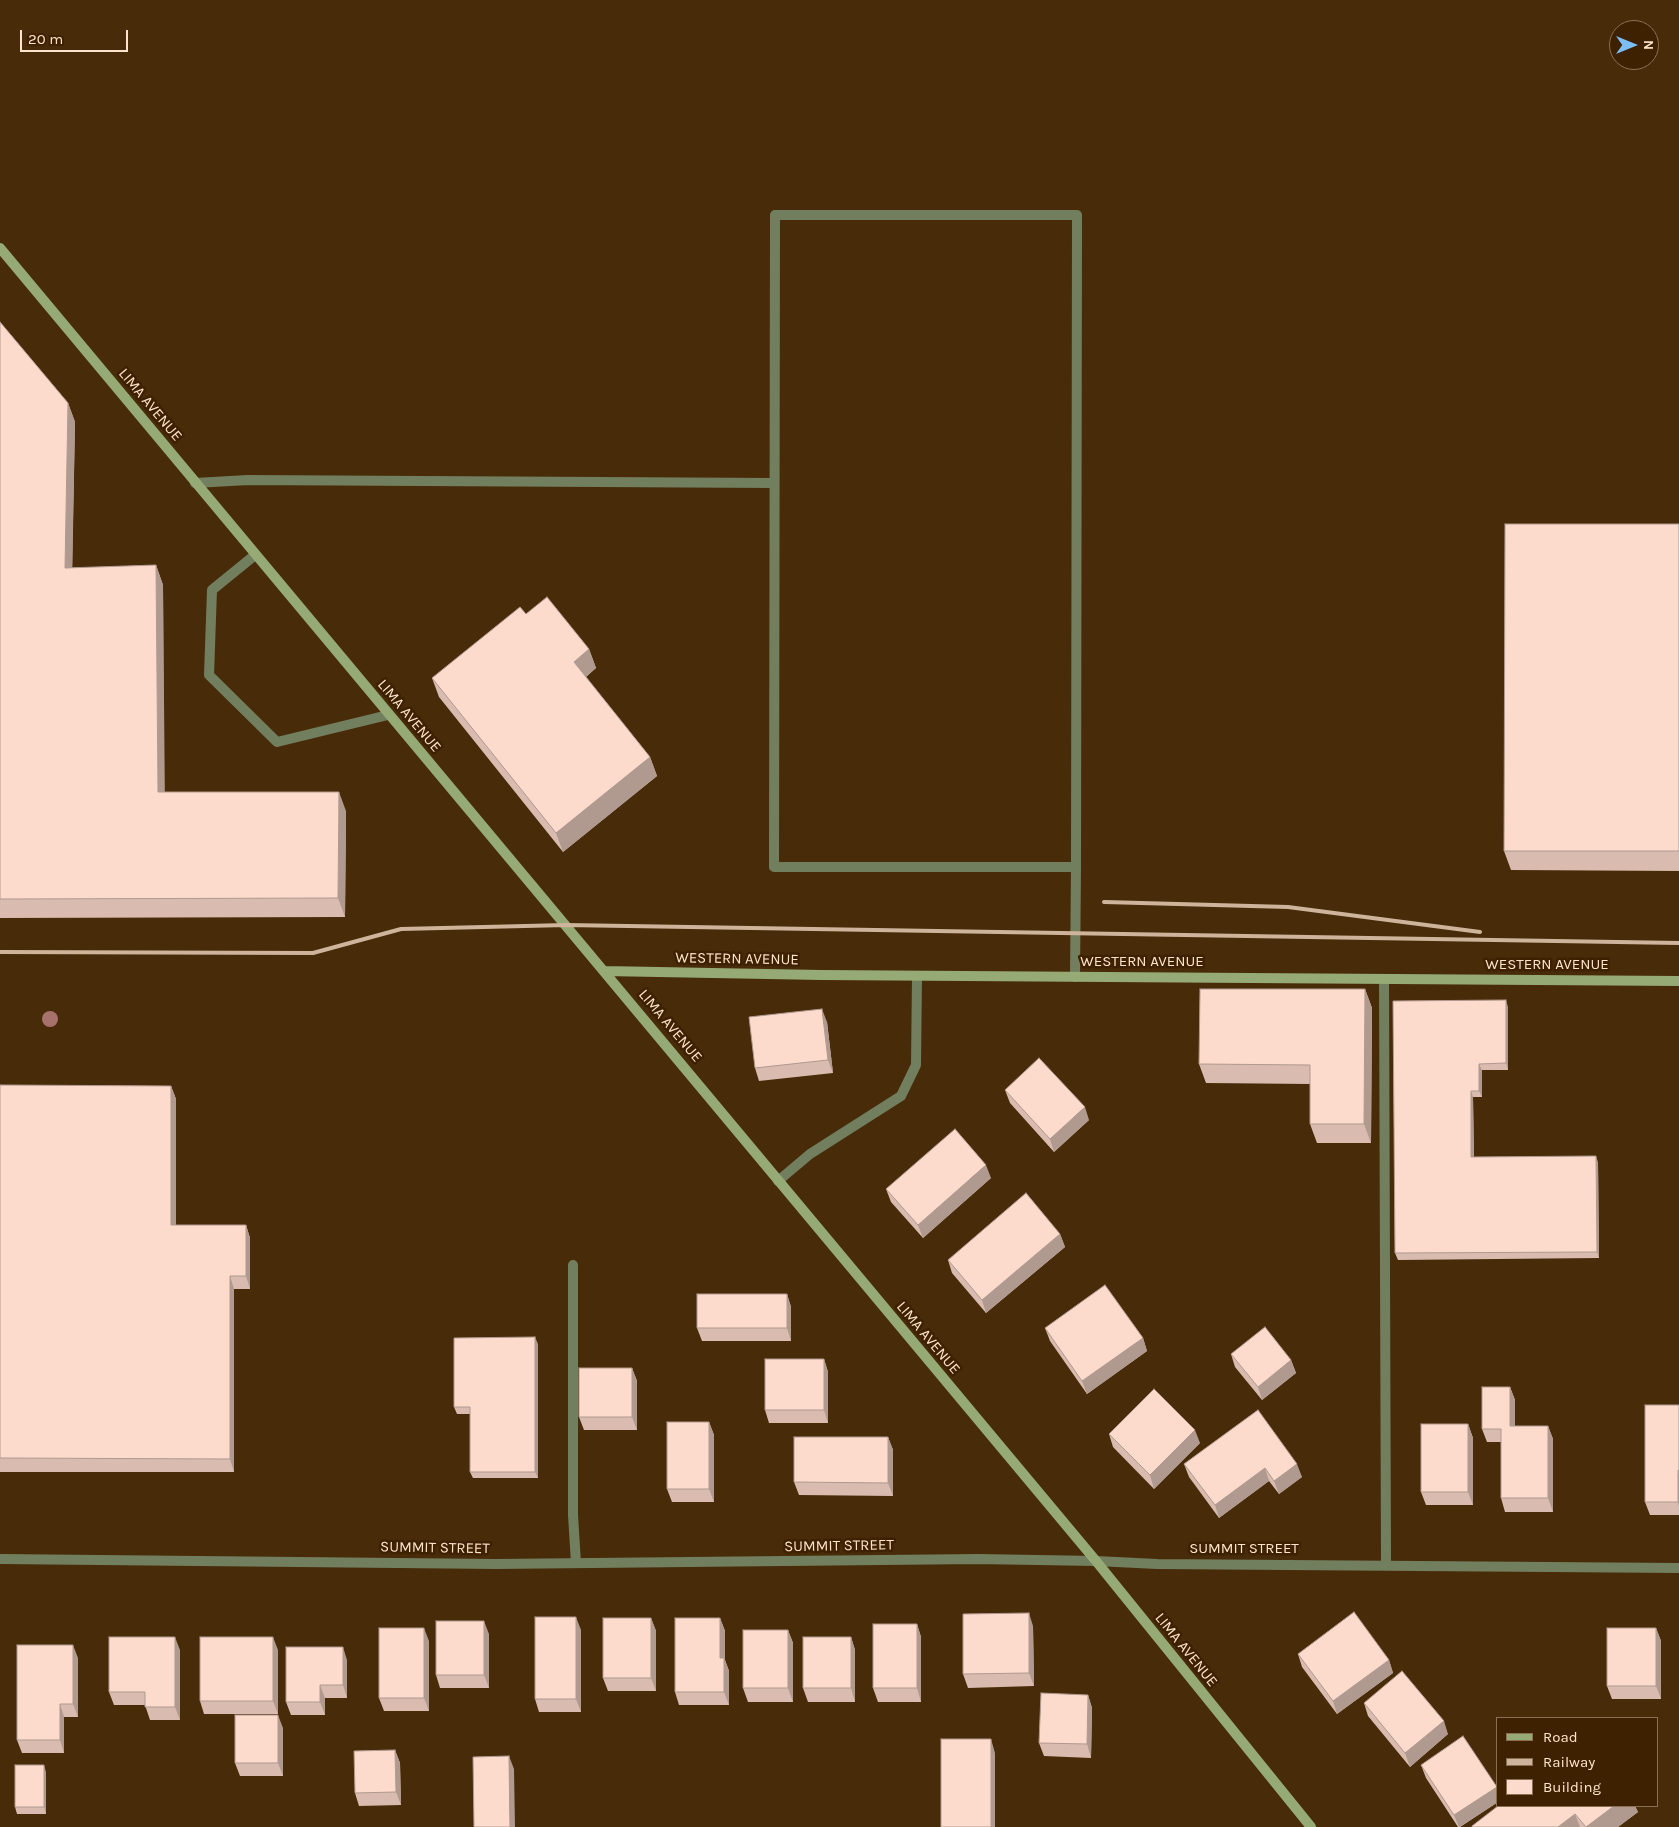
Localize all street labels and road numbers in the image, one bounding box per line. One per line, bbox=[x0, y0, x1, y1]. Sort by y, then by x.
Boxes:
street label: LIMA AVENUE bbox=[114, 365, 186, 445]
street label: LIMA AVENUE bbox=[373, 676, 445, 756]
street label: WESTERN AVENUE bbox=[675, 949, 799, 969]
street label: WESTERN AVENUE bbox=[1080, 953, 1204, 971]
street label: WESTERN AVENUE bbox=[1485, 956, 1609, 974]
street label: LIMA AVENUE bbox=[634, 986, 706, 1066]
street label: LIMA AVENUE bbox=[892, 1298, 964, 1378]
street label: SUMMIT STREET bbox=[784, 1536, 894, 1556]
street label: SUMMIT STREET bbox=[380, 1538, 490, 1558]
street label: SUMMIT STREET bbox=[1189, 1540, 1299, 1558]
street label: LIMA AVENUE bbox=[1151, 1610, 1221, 1690]

